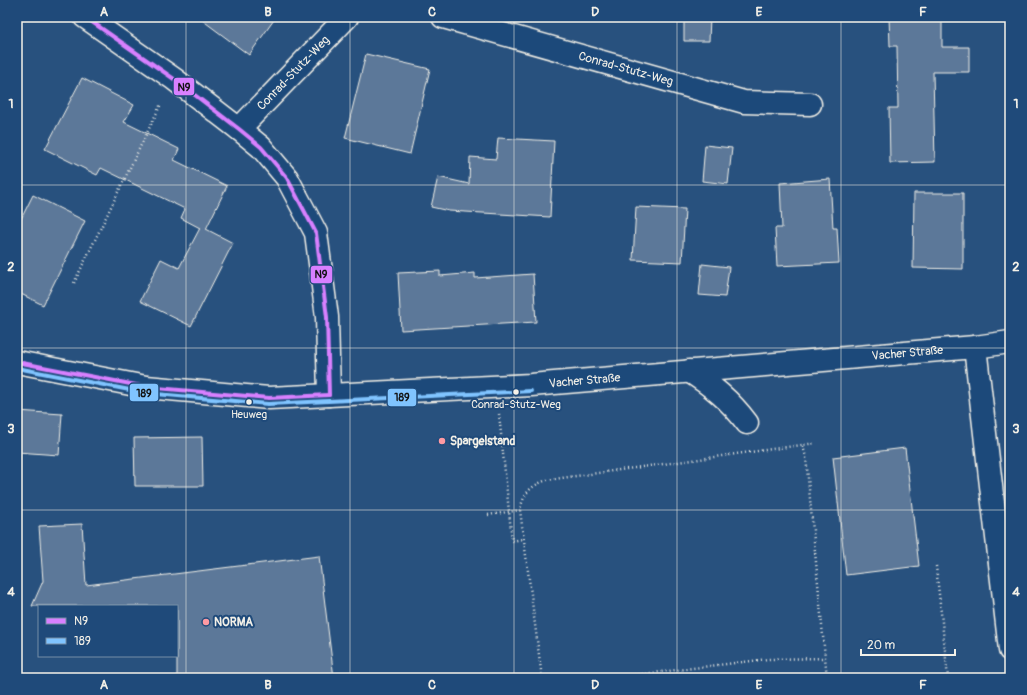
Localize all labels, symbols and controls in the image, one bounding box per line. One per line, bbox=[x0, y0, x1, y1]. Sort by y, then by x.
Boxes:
text: A bbox=[100, 4, 109, 20]
text: B bbox=[264, 4, 272, 20]
text: C bbox=[428, 4, 436, 20]
text: D bbox=[591, 4, 599, 20]
text: E bbox=[756, 4, 763, 20]
text: F bbox=[919, 4, 927, 20]
street label: Conrad-Stutz-Weg bbox=[254, 33, 333, 114]
street label: Conrad-Stutz-Weg bbox=[577, 49, 675, 90]
line badge: N9 bbox=[173, 77, 195, 96]
text: N9 bbox=[177, 81, 191, 94]
text: 1 bbox=[8, 96, 14, 112]
text: 1 bbox=[1013, 96, 1019, 112]
text: 2 bbox=[7, 259, 15, 275]
text: 2 bbox=[1012, 259, 1020, 275]
line badge: N9 bbox=[310, 265, 333, 284]
text: N9 bbox=[314, 268, 328, 281]
street label: Vacher Straße bbox=[871, 343, 944, 364]
street label: Vacher Straße bbox=[548, 370, 621, 391]
line badge: 189 bbox=[129, 383, 159, 402]
text: 189 bbox=[136, 387, 152, 400]
marker: Conrad-Stutz-Weg bbox=[511, 387, 521, 397]
line badge: 189 bbox=[387, 388, 417, 407]
text: 189 bbox=[394, 391, 410, 404]
marker: Heuweg bbox=[244, 397, 254, 407]
place label: Conrad-Stutz-Weg bbox=[471, 398, 561, 411]
place label: Heuweg bbox=[231, 408, 267, 421]
text: 3 bbox=[7, 421, 15, 437]
text: 3 bbox=[1012, 421, 1020, 437]
place label: Spargelstand bbox=[450, 434, 516, 449]
marker: Spargelstand bbox=[437, 436, 447, 446]
text: 4 bbox=[7, 584, 15, 600]
text: 4 bbox=[1012, 584, 1020, 600]
legend bbox=[38, 605, 178, 657]
text: N9 bbox=[74, 614, 88, 629]
place label: NORMA bbox=[214, 615, 253, 630]
marker: NORMA bbox=[201, 617, 211, 627]
scale bar bbox=[861, 631, 955, 657]
text: 189 bbox=[74, 634, 91, 649]
text: 20 m bbox=[867, 638, 896, 653]
text: A bbox=[100, 677, 109, 693]
text: B bbox=[264, 677, 272, 693]
text: C bbox=[428, 677, 436, 693]
text: D bbox=[591, 677, 599, 693]
text: E bbox=[756, 677, 763, 693]
text: F bbox=[919, 677, 927, 693]

